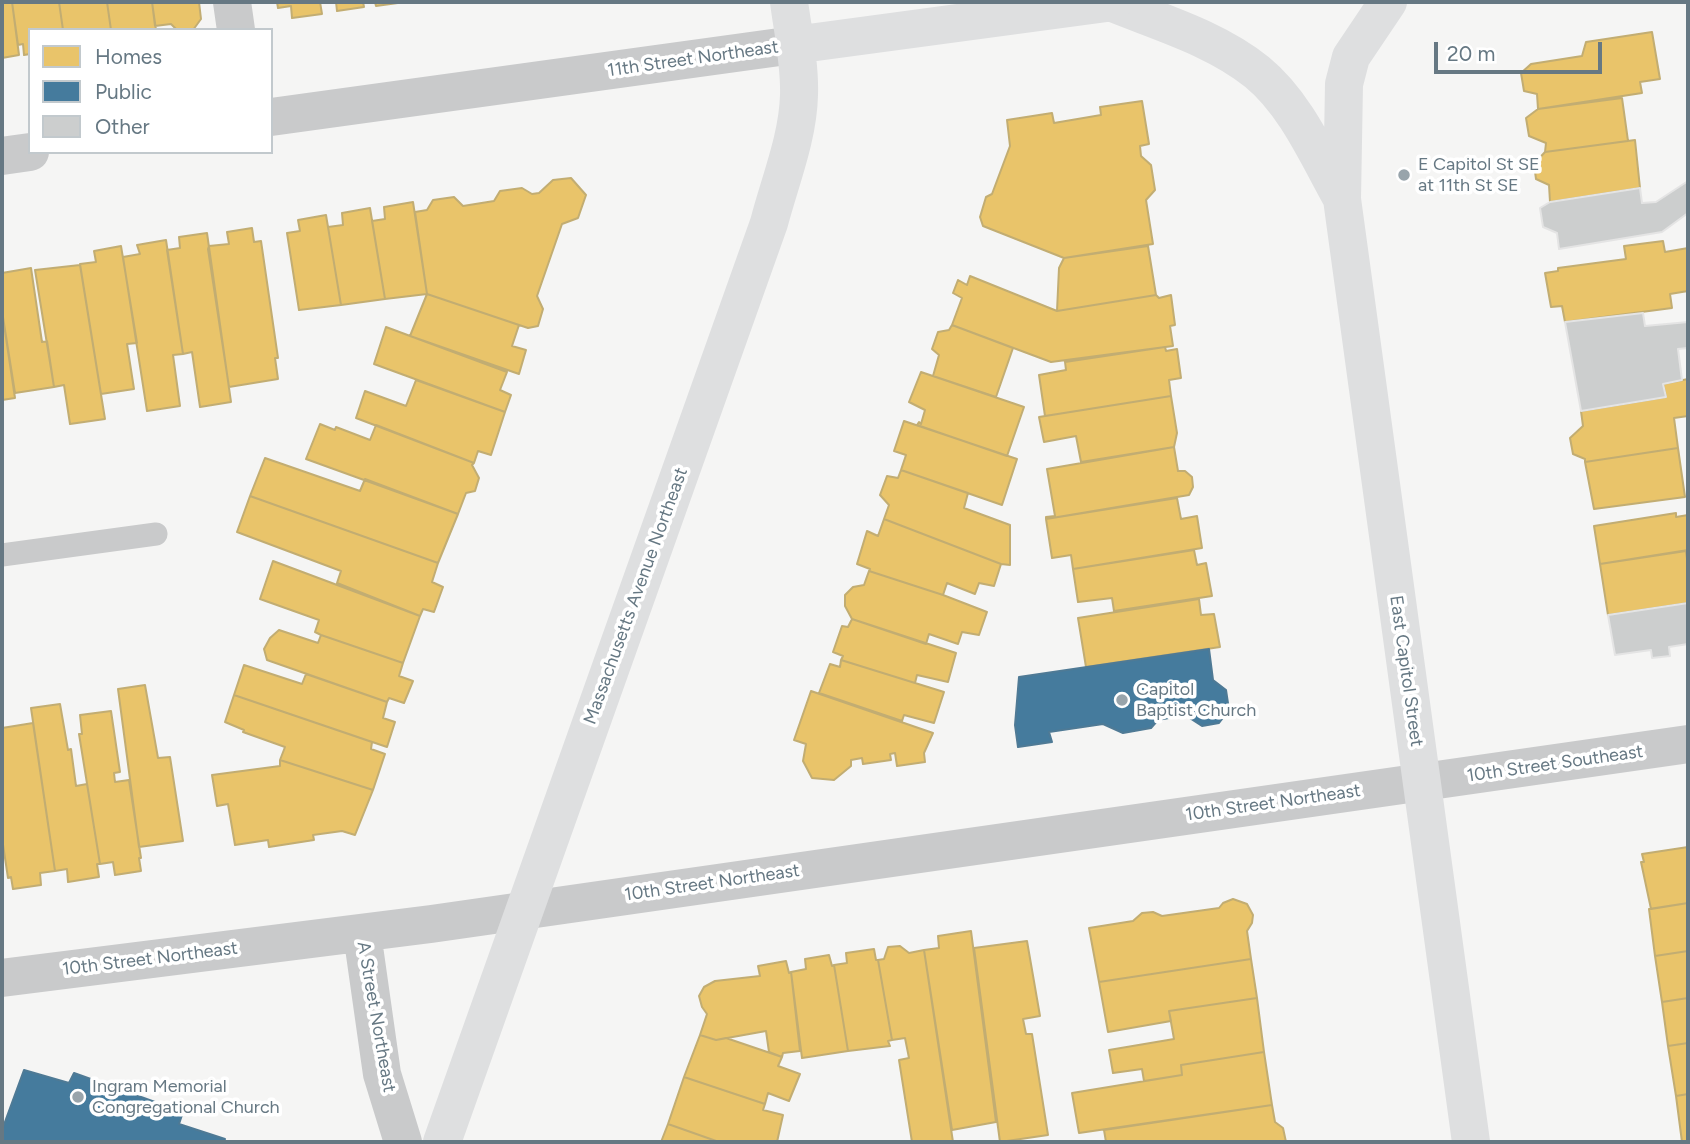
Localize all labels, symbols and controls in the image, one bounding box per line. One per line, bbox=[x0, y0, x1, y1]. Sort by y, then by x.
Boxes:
legend bbox=[28, 28, 273, 154]
scale bar bbox=[1438, 28, 1606, 72]
street label: 11th Street Northeast bbox=[606, 36, 780, 82]
text: 20 m bbox=[1447, 41, 1495, 66]
text: Homes bbox=[95, 44, 162, 69]
text: Public bbox=[95, 79, 152, 104]
text: Other bbox=[95, 114, 150, 139]
place label: E Capitol St SE at 11th St SE bbox=[1418, 154, 1540, 196]
marker: E Capitol St SE at 11th St SE bbox=[1396, 167, 1412, 183]
street label: Massachusetts Avenue Northeast bbox=[579, 465, 693, 727]
street label: East Capitol Street bbox=[1385, 594, 1427, 748]
place label: Capitol Baptist Church bbox=[1136, 679, 1256, 722]
marker: Capitol Baptist Church bbox=[1114, 692, 1130, 708]
street label: 10th Street Southeast bbox=[1466, 741, 1644, 787]
street label: 10th Street Northeast bbox=[1184, 780, 1362, 826]
street label: 10th Street Northeast bbox=[623, 860, 801, 906]
street label: 10th Street Northeast bbox=[61, 938, 239, 980]
street label: A Street Northeast bbox=[352, 940, 400, 1094]
place label: Ingram Memorial Congregational Church bbox=[92, 1076, 280, 1118]
marker: Ingram Memorial Congregational Church bbox=[70, 1089, 86, 1105]

